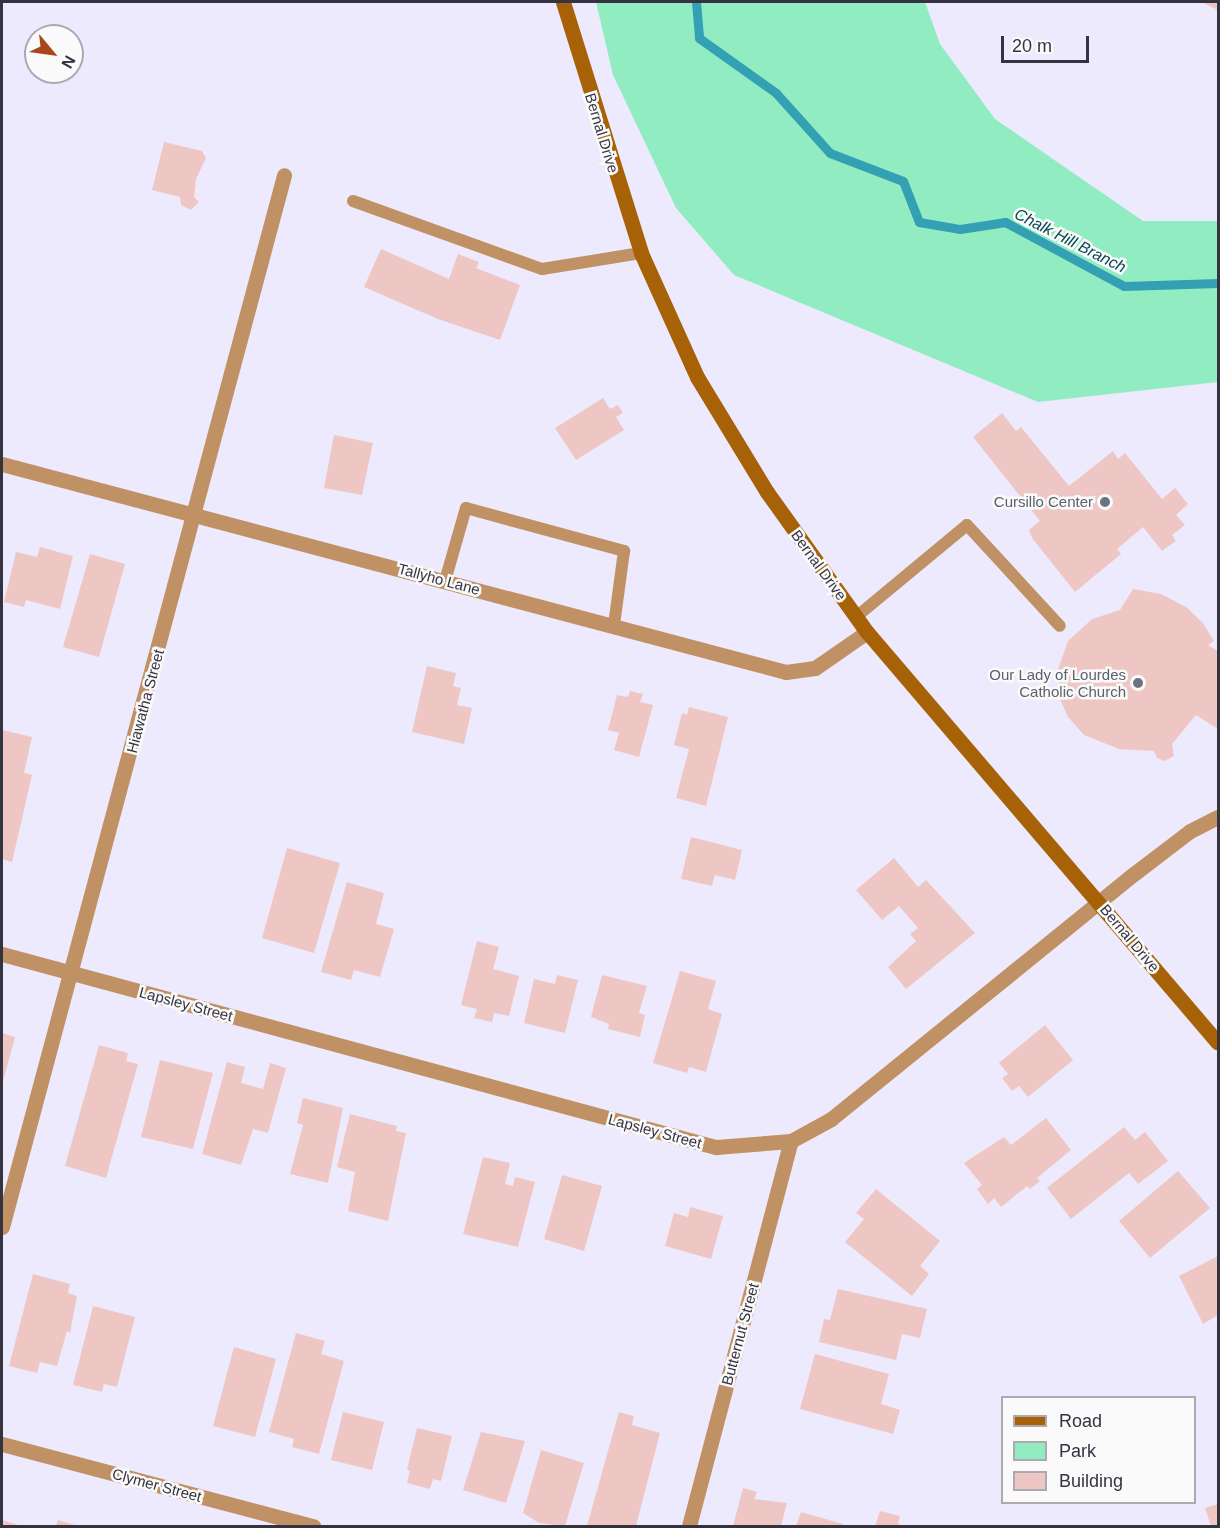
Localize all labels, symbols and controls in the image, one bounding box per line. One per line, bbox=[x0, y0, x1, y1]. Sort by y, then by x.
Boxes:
north arrow bbox=[24, 24, 84, 84]
scale bar bbox=[1004, 24, 1092, 62]
text: 20 m bbox=[1012, 36, 1052, 56]
text: N bbox=[58, 53, 79, 71]
street label: Bernal Drive bbox=[581, 91, 623, 175]
water label: Chalk Hill Branch bbox=[1011, 205, 1129, 277]
place label: Cursillo Center bbox=[994, 493, 1093, 511]
marker: Cursillo Center bbox=[1098, 495, 1112, 509]
street label: Bernal Drive bbox=[787, 526, 851, 604]
street label: Tallyho Lane bbox=[396, 559, 482, 599]
street label: Hiawatha Street bbox=[122, 647, 168, 755]
place label: Our Lady of Lourdes Catholic Church bbox=[989, 665, 1126, 700]
marker: Our Lady of Lourdes Catholic Church bbox=[1131, 676, 1145, 690]
street label: Bernal Drive bbox=[1097, 901, 1163, 975]
street label: Lapsley Street bbox=[137, 983, 235, 1025]
street label: Lapsley Street bbox=[606, 1110, 704, 1152]
street label: Butternut Street bbox=[718, 1281, 762, 1387]
legend bbox=[1001, 1396, 1196, 1504]
text: Road bbox=[1059, 1411, 1102, 1431]
text: Park bbox=[1059, 1441, 1096, 1461]
street label: Clymer Street bbox=[110, 1464, 204, 1506]
text: Building bbox=[1059, 1471, 1123, 1491]

